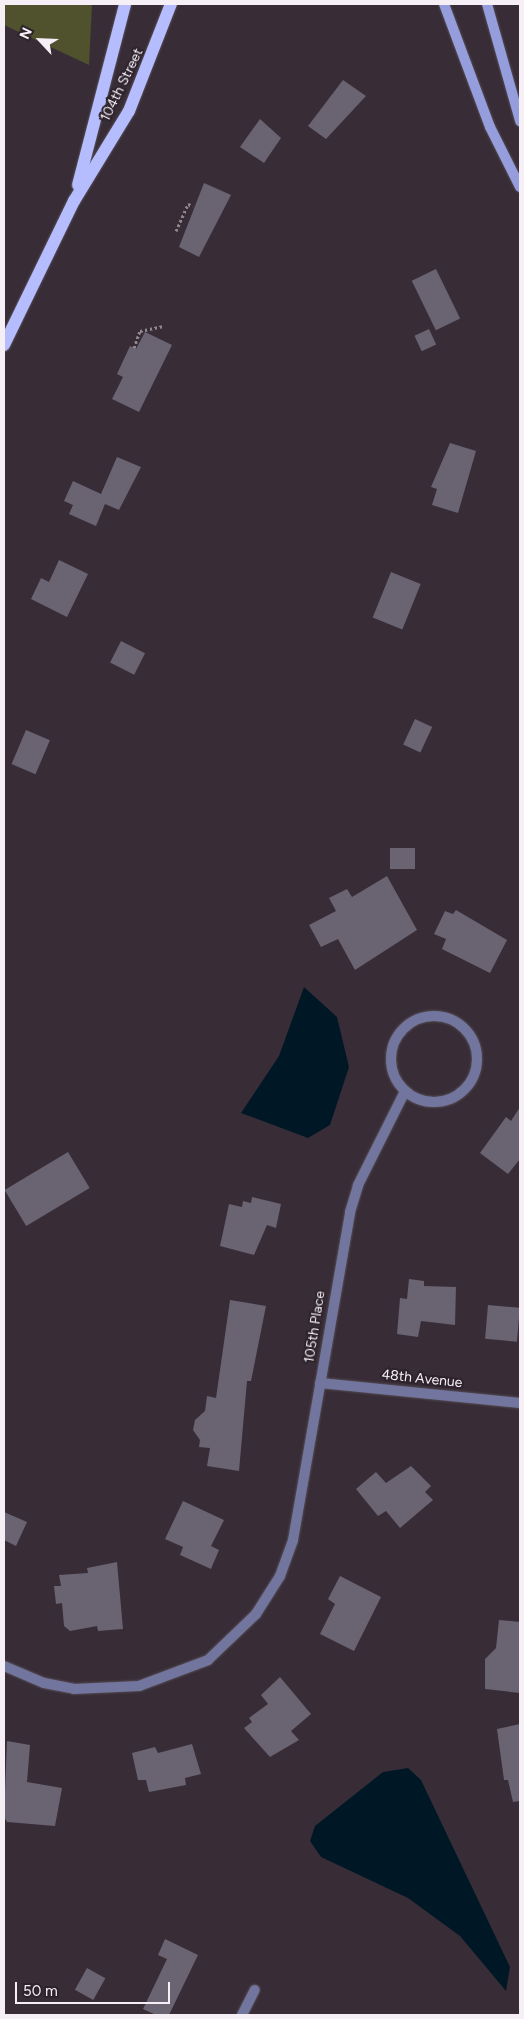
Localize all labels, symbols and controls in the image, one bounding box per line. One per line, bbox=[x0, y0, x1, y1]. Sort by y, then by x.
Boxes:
north arrow bbox=[15, 15, 65, 65]
text: N bbox=[16, 25, 36, 42]
street label: 104th Street bbox=[97, 46, 147, 124]
street label: 105th Place bbox=[301, 1290, 329, 1364]
street label: 48th Avenue bbox=[381, 1366, 463, 1392]
scale bar bbox=[18, 1972, 172, 2004]
text: 50 m bbox=[23, 1982, 58, 2000]

